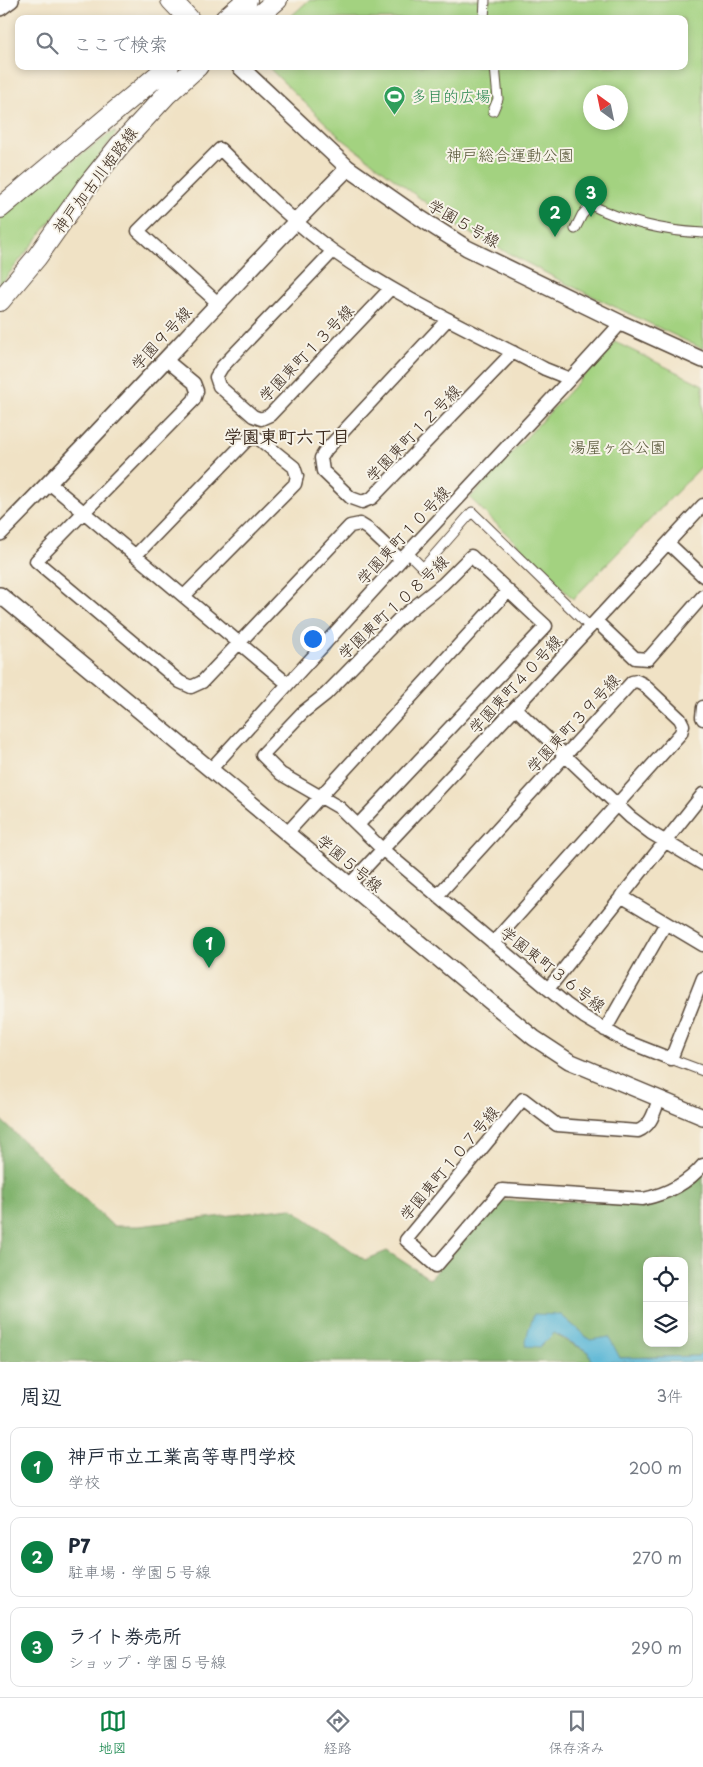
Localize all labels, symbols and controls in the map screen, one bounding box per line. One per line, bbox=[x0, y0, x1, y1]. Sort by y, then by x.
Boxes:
search box bbox=[15, 15, 688, 70]
icon: search bbox=[33, 29, 61, 57]
text: ここで検索 bbox=[73, 29, 168, 57]
place label: 多目的広場 bbox=[411, 83, 491, 107]
sports icon: 多目的広場 bbox=[383, 84, 407, 115]
north arrow bbox=[583, 85, 628, 130]
street label: 神戸加古川姫路線 bbox=[46, 121, 142, 238]
park label: 神戸総合運動公園 bbox=[446, 142, 574, 166]
pin: 3 bbox=[575, 176, 607, 217]
street label: 学園５号線 bbox=[424, 192, 505, 253]
pin: 2 bbox=[539, 196, 571, 237]
street label: 学園東町１３号線 bbox=[252, 298, 358, 407]
street label: 学園９号線 bbox=[124, 300, 196, 375]
street label: 学園東町１２号線 bbox=[359, 378, 465, 487]
district label: 学園東町六丁目 bbox=[224, 422, 350, 449]
park label: 湯屋ヶ谷公園 bbox=[570, 434, 666, 458]
street label: 学園東町１０号線 bbox=[350, 479, 455, 589]
street label: 学園東町１０８号線 bbox=[331, 548, 453, 664]
your location bbox=[300, 626, 326, 652]
street label: 学園東町４０号線 bbox=[462, 628, 567, 738]
street label: 学園東町３９号線 bbox=[520, 667, 625, 777]
street label: 学園５号線 bbox=[312, 827, 389, 897]
street label: 学園東町３６号線 bbox=[496, 919, 611, 1017]
pin: 1 bbox=[193, 927, 225, 968]
street label: 学園東町１０７号線 bbox=[393, 1099, 504, 1225]
map controls bbox=[643, 1257, 688, 1347]
button: locate bbox=[643, 1257, 688, 1302]
button: layers bbox=[643, 1302, 688, 1347]
text: 周辺 bbox=[20, 1379, 62, 1411]
text: 3件 bbox=[656, 1383, 683, 1407]
text: 神戸市立工業高等専門学校 bbox=[68, 1441, 296, 1469]
text: 1 bbox=[33, 1455, 41, 1479]
text: 200 m bbox=[629, 1455, 682, 1479]
text: 学校 bbox=[68, 1469, 100, 1493]
text: P7 bbox=[68, 1531, 90, 1559]
text: 2 bbox=[31, 1545, 43, 1569]
text: 270 m bbox=[632, 1545, 682, 1569]
text: 駐車場 · 学園５号線 bbox=[68, 1559, 211, 1583]
text: ライト券売所 bbox=[68, 1621, 182, 1649]
text: 3 bbox=[32, 1635, 42, 1659]
text: 290 m bbox=[631, 1635, 682, 1659]
text: ショップ · 学園５号線 bbox=[68, 1649, 226, 1673]
tab: 地図 bbox=[99, 1707, 127, 1758]
tab: 経路 bbox=[324, 1707, 352, 1758]
tab: 保存済み bbox=[549, 1707, 605, 1758]

